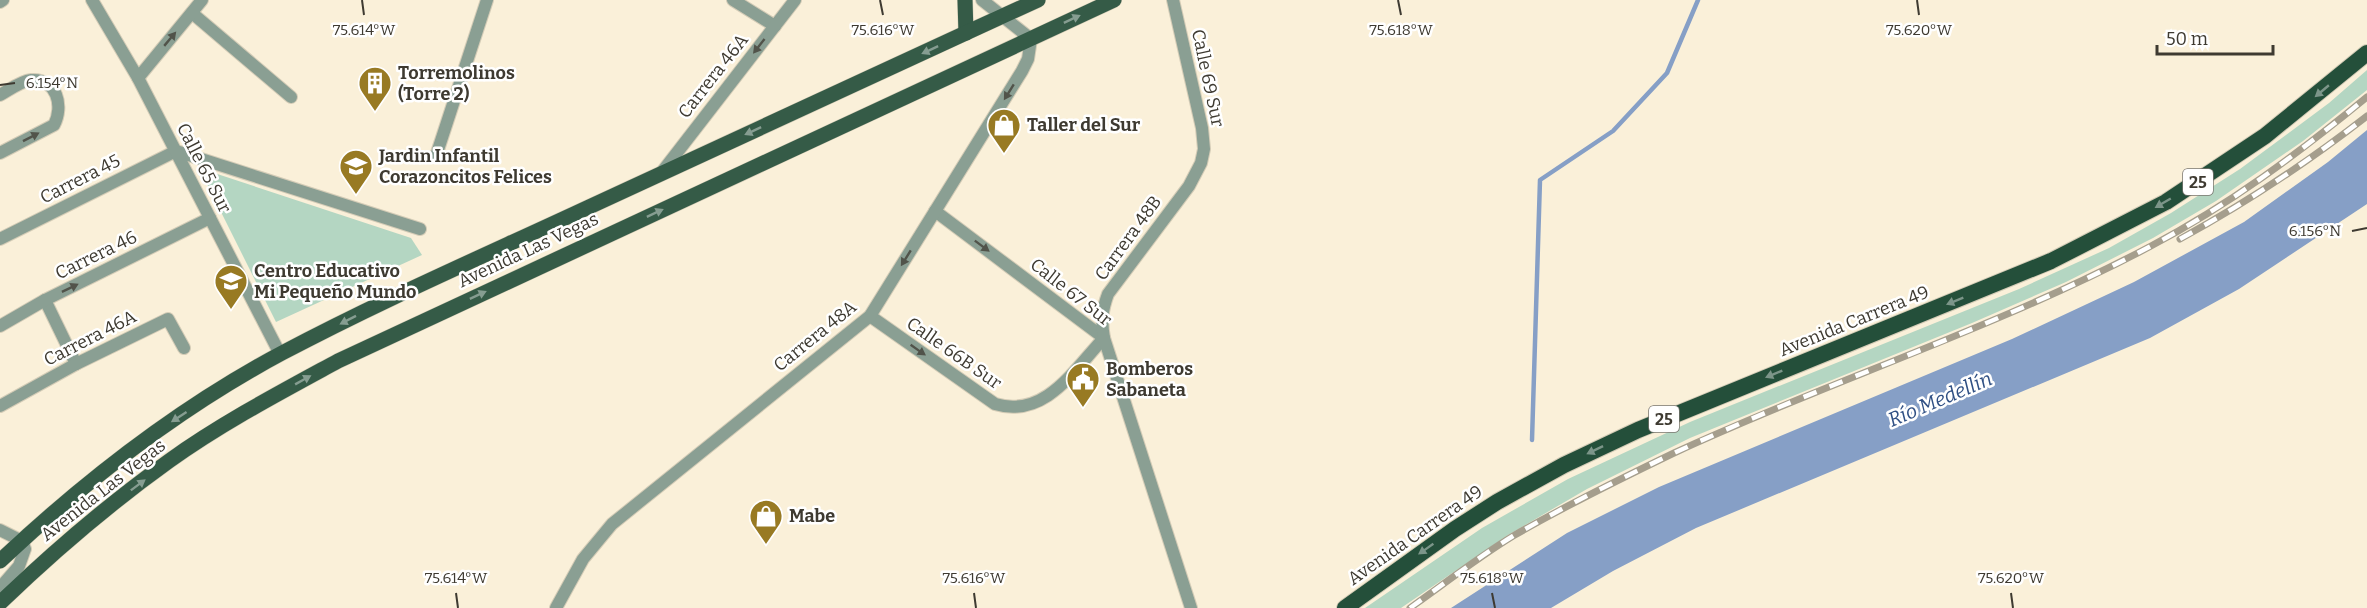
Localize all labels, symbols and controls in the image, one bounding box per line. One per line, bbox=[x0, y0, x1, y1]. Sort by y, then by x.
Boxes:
one-way arrow bbox=[1064, 15, 1081, 24]
scale bar bbox=[2157, 18, 2272, 56]
text: 75.614°W bbox=[333, 21, 396, 39]
text: 75.616°W bbox=[852, 21, 915, 39]
text: 75.618°W bbox=[1369, 21, 1433, 39]
text: 75.620°W bbox=[1886, 21, 1953, 39]
street label: Calle 69 Sur bbox=[1187, 27, 1229, 129]
text: 50 m bbox=[2166, 28, 2208, 50]
street label: Carrera 46A bbox=[673, 29, 753, 123]
one-way arrow bbox=[164, 31, 177, 47]
one-way arrow bbox=[754, 39, 766, 54]
one-way arrow bbox=[922, 45, 939, 54]
place label: Torremolinos (Torre 2) bbox=[398, 62, 515, 105]
building icon: Torremolinos (Torre 2) bbox=[357, 65, 393, 112]
text: 6.154°N bbox=[26, 74, 78, 92]
one-way arrow bbox=[1004, 84, 1015, 100]
one-way arrow bbox=[2314, 84, 2330, 97]
shop icon: Taller del Sur bbox=[986, 107, 1022, 154]
place label: Taller del Sur bbox=[1027, 114, 1141, 136]
street label: Calle 65 Sur bbox=[172, 119, 236, 217]
one-way arrow bbox=[745, 127, 762, 136]
one-way arrow bbox=[23, 132, 40, 142]
place label: Jardin Infantil Corazoncitos Felices bbox=[378, 145, 552, 188]
school or university icon: Jardin Infantil Corazoncitos Felices bbox=[338, 148, 374, 195]
street label: Carrera 45 bbox=[36, 149, 124, 209]
road number: 25 bbox=[2183, 169, 2213, 195]
street label: Carrera 48B bbox=[1090, 191, 1166, 285]
one-way arrow bbox=[2154, 198, 2171, 208]
street label: Avenida Las Vegas bbox=[454, 208, 602, 292]
one-way arrow bbox=[646, 208, 664, 217]
text: 6.156°N bbox=[2289, 222, 2341, 240]
street label: Carrera 46 bbox=[52, 226, 140, 284]
one-way arrow bbox=[974, 240, 990, 253]
one-way arrow bbox=[901, 250, 912, 266]
street label: Calle 67 Sur bbox=[1026, 253, 1116, 331]
place label: Centro Educativo Mi Pequeño Mundo bbox=[254, 260, 416, 303]
school or university icon: Centro Educativo Mi Pequeño Mundo bbox=[213, 263, 249, 310]
street label: Avenida Carrera 49 bbox=[1776, 281, 1932, 361]
one-way arrow bbox=[62, 283, 79, 293]
one-way arrow bbox=[470, 290, 488, 300]
street label: Carrera 48A bbox=[769, 296, 861, 376]
one-way arrow bbox=[1946, 297, 1964, 306]
street label: Carrera 46A bbox=[40, 305, 140, 371]
street label: Calle 66B Sur bbox=[902, 312, 1006, 394]
one-way arrow bbox=[339, 315, 356, 324]
one-way arrow bbox=[910, 344, 926, 355]
place label: Bomberos Sabaneta bbox=[1106, 358, 1193, 401]
public building icon: Bomberos Sabaneta bbox=[1065, 361, 1101, 408]
water label: Río Medellín bbox=[1884, 366, 1996, 432]
one-way arrow bbox=[1765, 370, 1783, 379]
one-way arrow bbox=[294, 375, 311, 385]
road number: 25 bbox=[1649, 406, 1679, 432]
one-way arrow bbox=[171, 411, 187, 422]
street label: Avenida Las Vegas bbox=[36, 434, 170, 546]
one-way arrow bbox=[1586, 446, 1603, 455]
one-way arrow bbox=[131, 479, 146, 491]
street label: Avenida Carrera 49 bbox=[1343, 480, 1487, 590]
shop icon: Mabe bbox=[748, 498, 784, 545]
place label: Mabe bbox=[789, 505, 835, 527]
one-way arrow bbox=[1419, 543, 1435, 555]
text: 75.614°W bbox=[425, 569, 488, 587]
text: 75.616°W bbox=[943, 569, 1006, 587]
text: 75.618°W bbox=[1460, 569, 1524, 587]
text: 75.620°W bbox=[1978, 569, 2045, 587]

